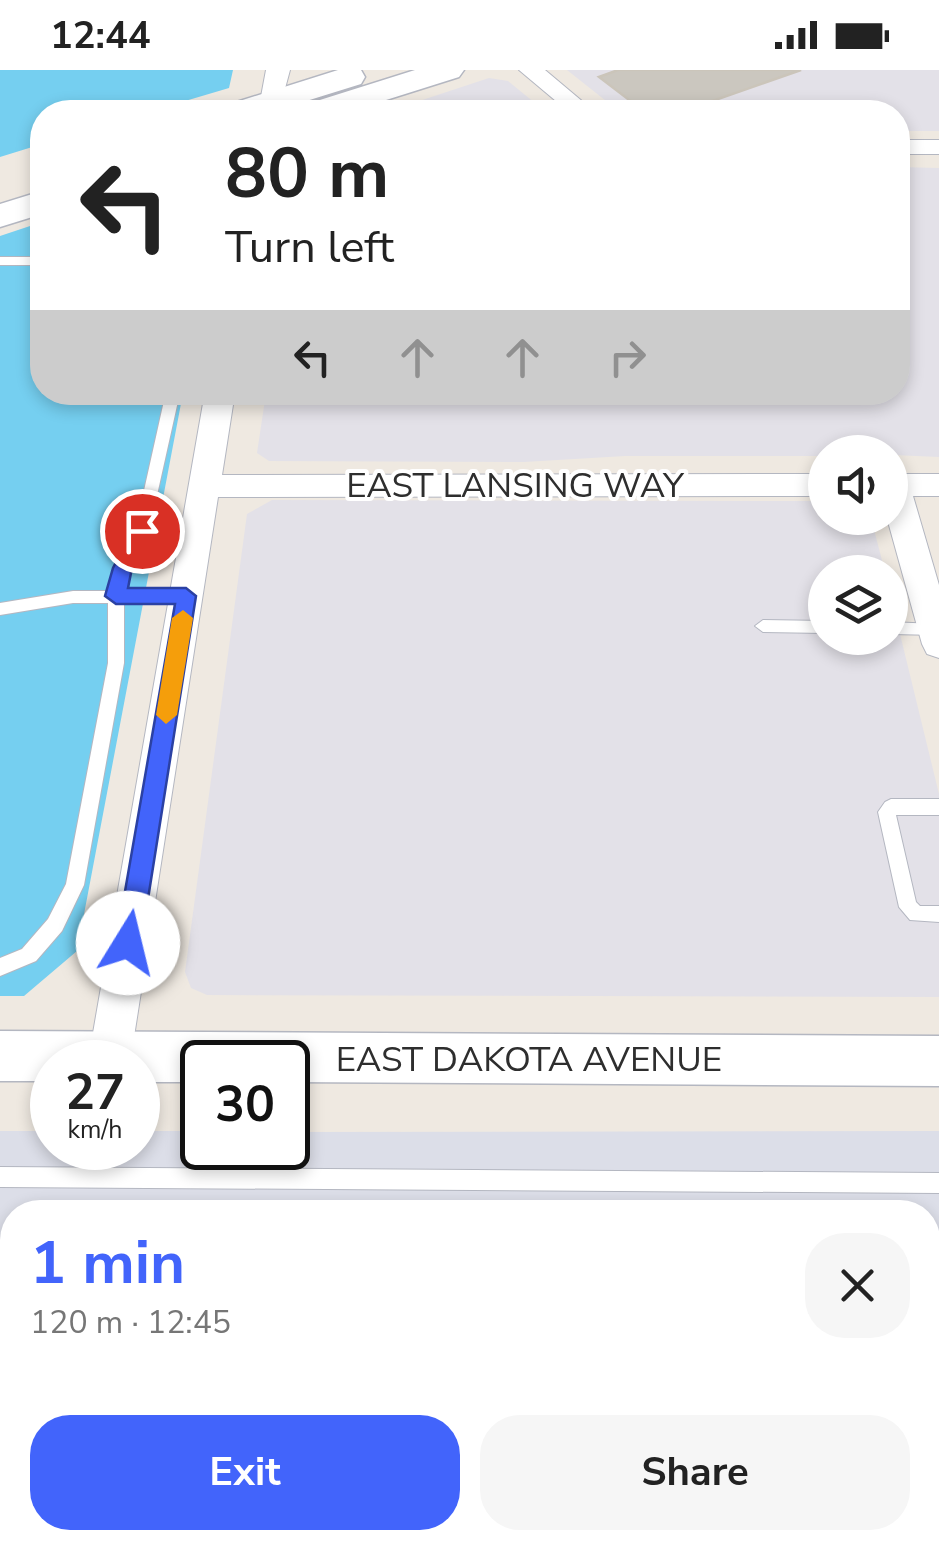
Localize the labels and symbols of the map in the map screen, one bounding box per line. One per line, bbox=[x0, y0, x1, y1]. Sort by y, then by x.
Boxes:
street label: EAST LANSING WAY bbox=[346, 462, 685, 509]
pin bbox=[100, 489, 185, 574]
position arrow bbox=[76, 891, 180, 995]
street label: EAST DAKOTA AVENUE bbox=[336, 1036, 722, 1083]
speed limit sign: 30 bbox=[180, 1040, 310, 1170]

